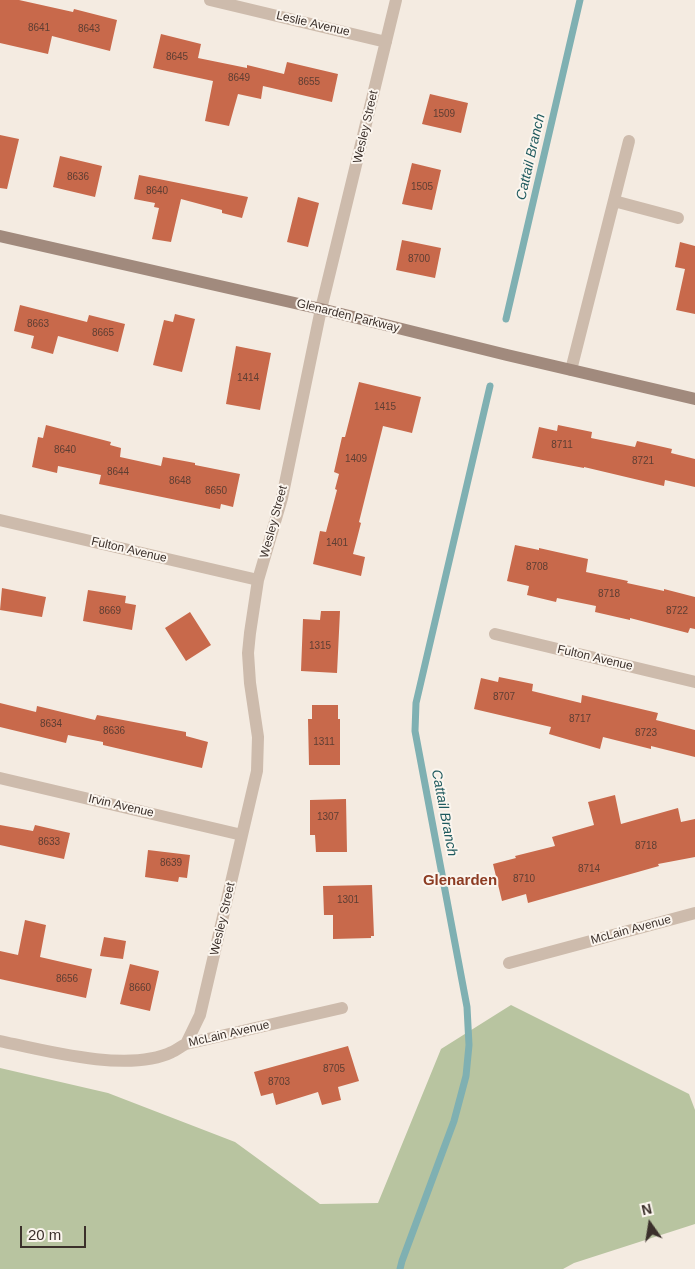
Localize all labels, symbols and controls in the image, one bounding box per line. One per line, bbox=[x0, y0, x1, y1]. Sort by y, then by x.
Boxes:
street label: Leslie Avenue bbox=[275, 9, 351, 39]
house number: 8641 bbox=[28, 22, 50, 34]
house number: 8643 bbox=[78, 23, 100, 35]
house number: 8645 bbox=[166, 51, 188, 63]
house number: 8649 bbox=[228, 72, 250, 84]
house number: 8655 bbox=[298, 76, 320, 88]
street label: Wesley Street bbox=[351, 89, 381, 165]
house number: 1509 bbox=[433, 108, 455, 120]
water label: Cattail Branch bbox=[513, 112, 549, 202]
house number: 8636 bbox=[67, 171, 89, 183]
house number: 1505 bbox=[411, 181, 433, 193]
house number: 8640 bbox=[146, 185, 168, 197]
house number: 8700 bbox=[408, 253, 430, 265]
street label: Glenarden Parkway bbox=[295, 296, 401, 336]
house number: 8663 bbox=[27, 318, 49, 330]
house number: 8665 bbox=[92, 327, 114, 339]
house number: 1414 bbox=[237, 372, 259, 384]
house number: 1415 bbox=[374, 401, 396, 413]
house number: 8711 bbox=[551, 439, 573, 451]
house number: 8640 bbox=[54, 444, 76, 456]
house number: 1409 bbox=[345, 453, 367, 465]
house number: 8721 bbox=[632, 455, 654, 467]
house number: 8644 bbox=[107, 466, 129, 478]
house number: 8648 bbox=[169, 475, 191, 487]
street label: Wesley Street bbox=[257, 484, 291, 560]
house number: 8650 bbox=[205, 485, 227, 497]
street label: Fulton Avenue bbox=[90, 534, 168, 566]
house number: 1401 bbox=[326, 537, 348, 549]
house number: 8708 bbox=[526, 561, 548, 573]
house number: 8718 bbox=[598, 588, 620, 600]
house number: 8669 bbox=[99, 605, 121, 617]
house number: 8722 bbox=[666, 605, 688, 617]
house number: 1315 bbox=[309, 640, 331, 652]
street label: Fulton Avenue bbox=[556, 642, 634, 674]
house number: 8707 bbox=[493, 691, 515, 703]
house number: 8717 bbox=[569, 713, 591, 725]
house number: 8634 bbox=[40, 718, 62, 730]
house number: 8636 bbox=[103, 725, 125, 737]
house number: 8723 bbox=[635, 727, 657, 739]
house number: 1311 bbox=[313, 736, 335, 748]
water label: Cattail Branch bbox=[427, 768, 461, 858]
street label: Irvin Avenue bbox=[87, 792, 155, 820]
house number: 1307 bbox=[317, 811, 339, 823]
house number: 8633 bbox=[38, 836, 60, 848]
house number: 8718 bbox=[635, 840, 657, 852]
house number: 8639 bbox=[160, 857, 182, 869]
house number: 8714 bbox=[578, 863, 600, 875]
district label: Glenarden bbox=[423, 872, 497, 890]
house number: 8710 bbox=[513, 873, 535, 885]
street label: Wesley Street bbox=[208, 881, 238, 957]
house number: 1301 bbox=[337, 894, 359, 906]
street label: McLain Avenue bbox=[589, 912, 673, 948]
house number: 8656 bbox=[56, 973, 78, 985]
house number: 8660 bbox=[129, 982, 151, 994]
street label: McLain Avenue bbox=[187, 1018, 271, 1050]
house number: 8705 bbox=[323, 1063, 345, 1075]
house number: 8703 bbox=[268, 1076, 290, 1088]
north arrow bbox=[625, 1199, 675, 1249]
text: N bbox=[640, 1200, 653, 1218]
scale bar bbox=[22, 1216, 89, 1248]
text: 20 m bbox=[28, 1226, 61, 1243]

